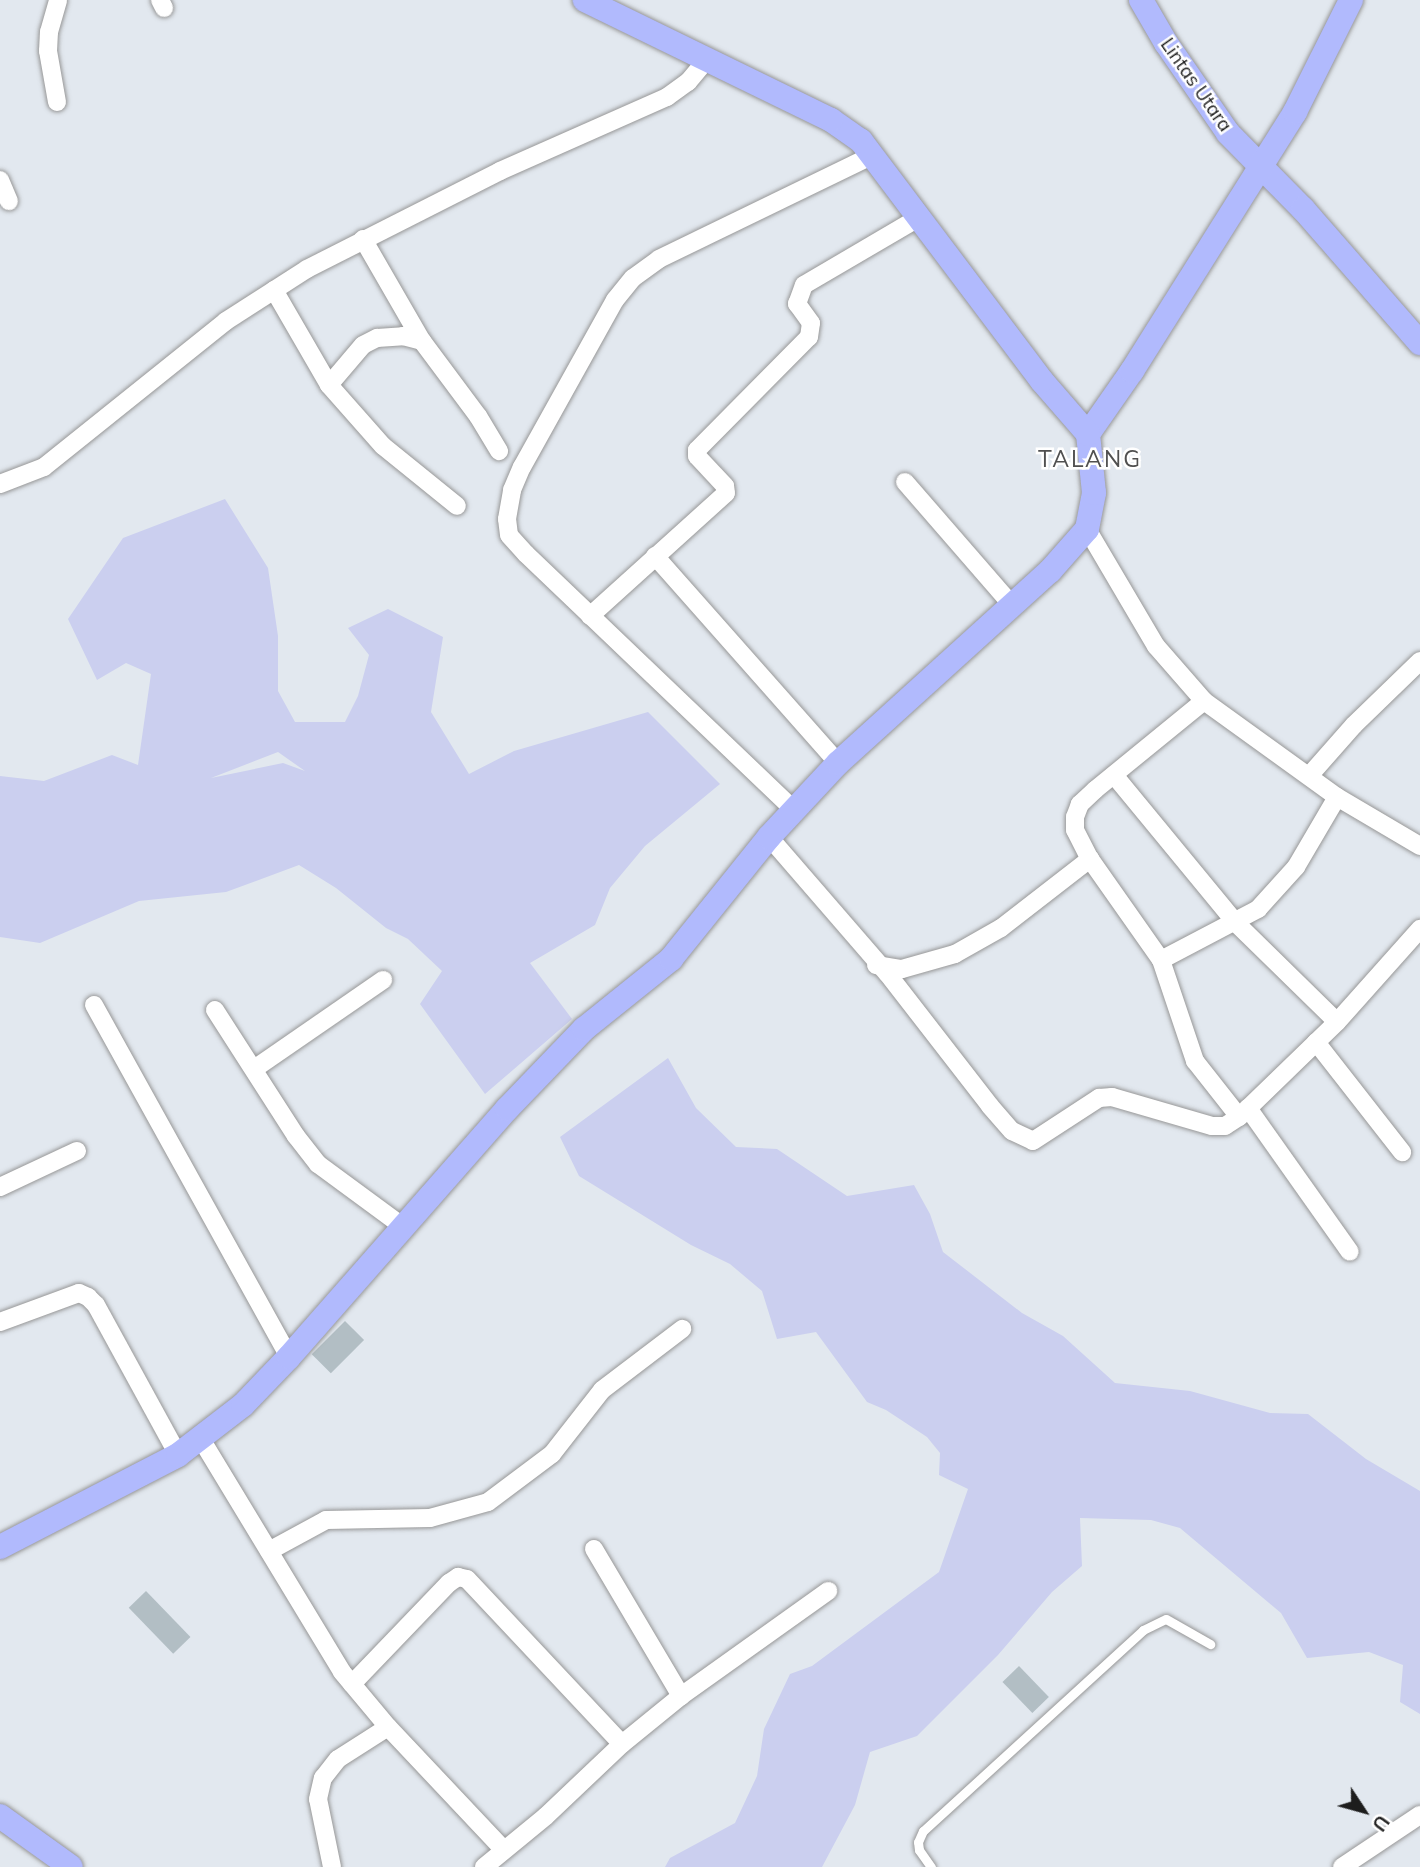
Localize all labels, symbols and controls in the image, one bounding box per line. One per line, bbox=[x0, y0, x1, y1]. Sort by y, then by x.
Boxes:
street label: Lintas Utara bbox=[1156, 34, 1236, 136]
district label: TALANG bbox=[1039, 445, 1141, 473]
north arrow bbox=[1329, 1776, 1399, 1846]
text: U bbox=[1367, 1811, 1395, 1836]

